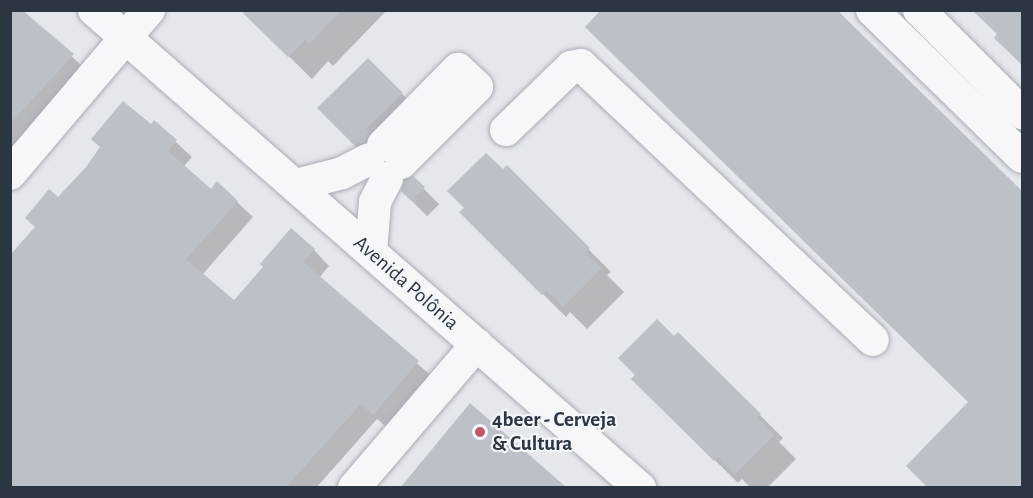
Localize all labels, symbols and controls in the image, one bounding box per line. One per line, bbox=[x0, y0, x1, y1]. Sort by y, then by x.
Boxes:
street label: Avenida Polônia bbox=[348, 230, 464, 336]
place label: 4beer - Cerveja & Cultura bbox=[492, 407, 616, 457]
marker: 4beer - Cerveja & Cultura bbox=[473, 425, 487, 439]

